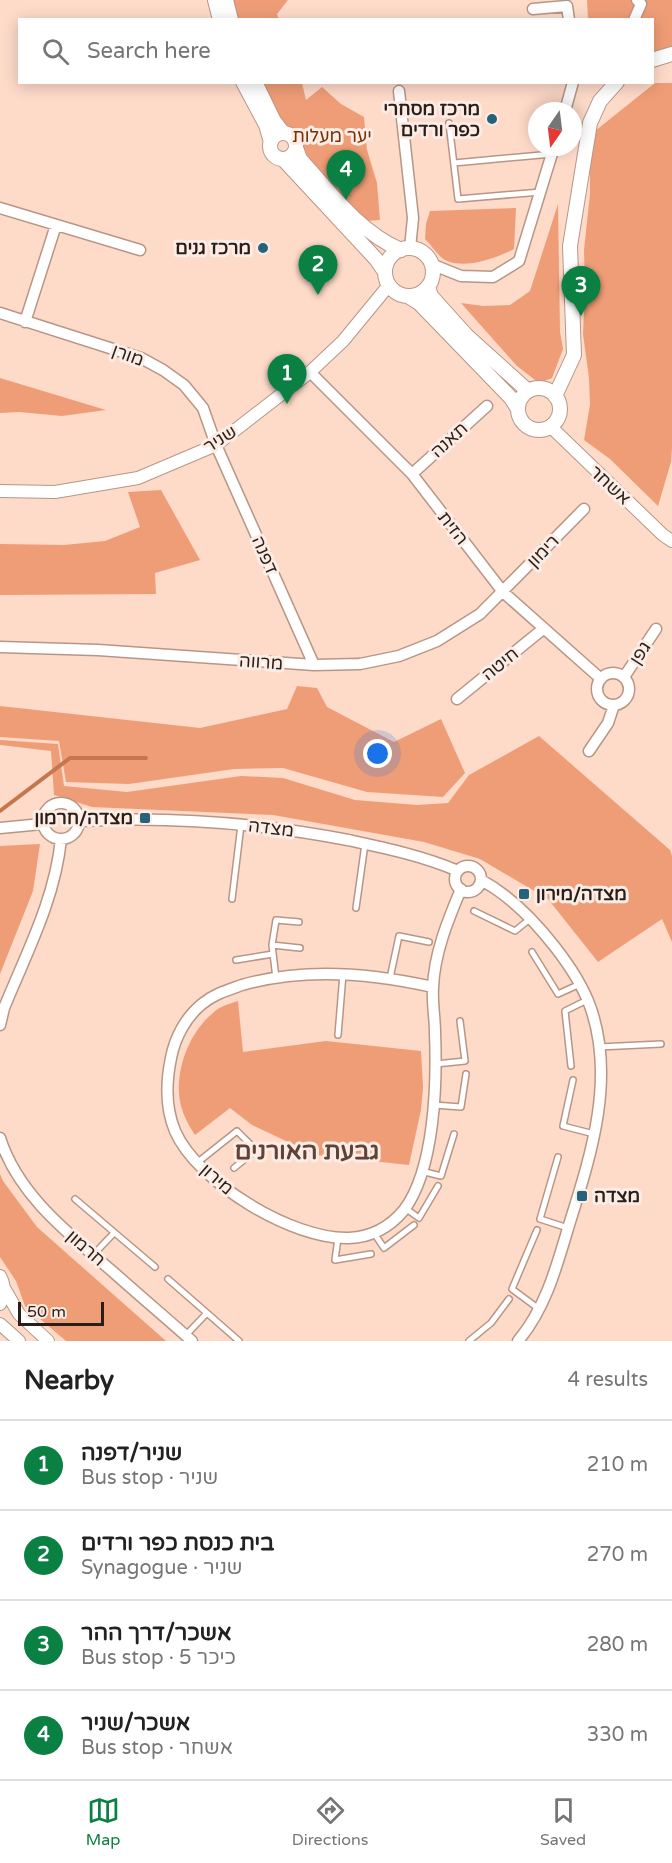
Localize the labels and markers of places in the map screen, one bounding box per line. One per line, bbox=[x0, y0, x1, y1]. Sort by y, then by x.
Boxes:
place label: מרכז מסחרי כפר ורדים bbox=[383, 98, 480, 141]
marker: מרכז מסחרי כפר ורדים bbox=[485, 112, 499, 126]
pin: 4 bbox=[326, 150, 366, 200]
place label: מרכז גנים bbox=[175, 237, 251, 259]
marker: מרכז גנים bbox=[256, 241, 270, 255]
pin: 2 bbox=[298, 246, 338, 295]
pin: 3 bbox=[562, 266, 600, 316]
pin: 1 bbox=[268, 354, 306, 404]
place label: מצדה/חרמון bbox=[34, 807, 133, 829]
marker: מצדה/חרמון bbox=[138, 811, 152, 825]
place label: מצדה/מירון bbox=[536, 883, 627, 905]
marker: מצדה/מירון bbox=[517, 887, 531, 901]
place label: מצדה bbox=[594, 1185, 640, 1207]
marker: מצדה bbox=[575, 1189, 589, 1203]

